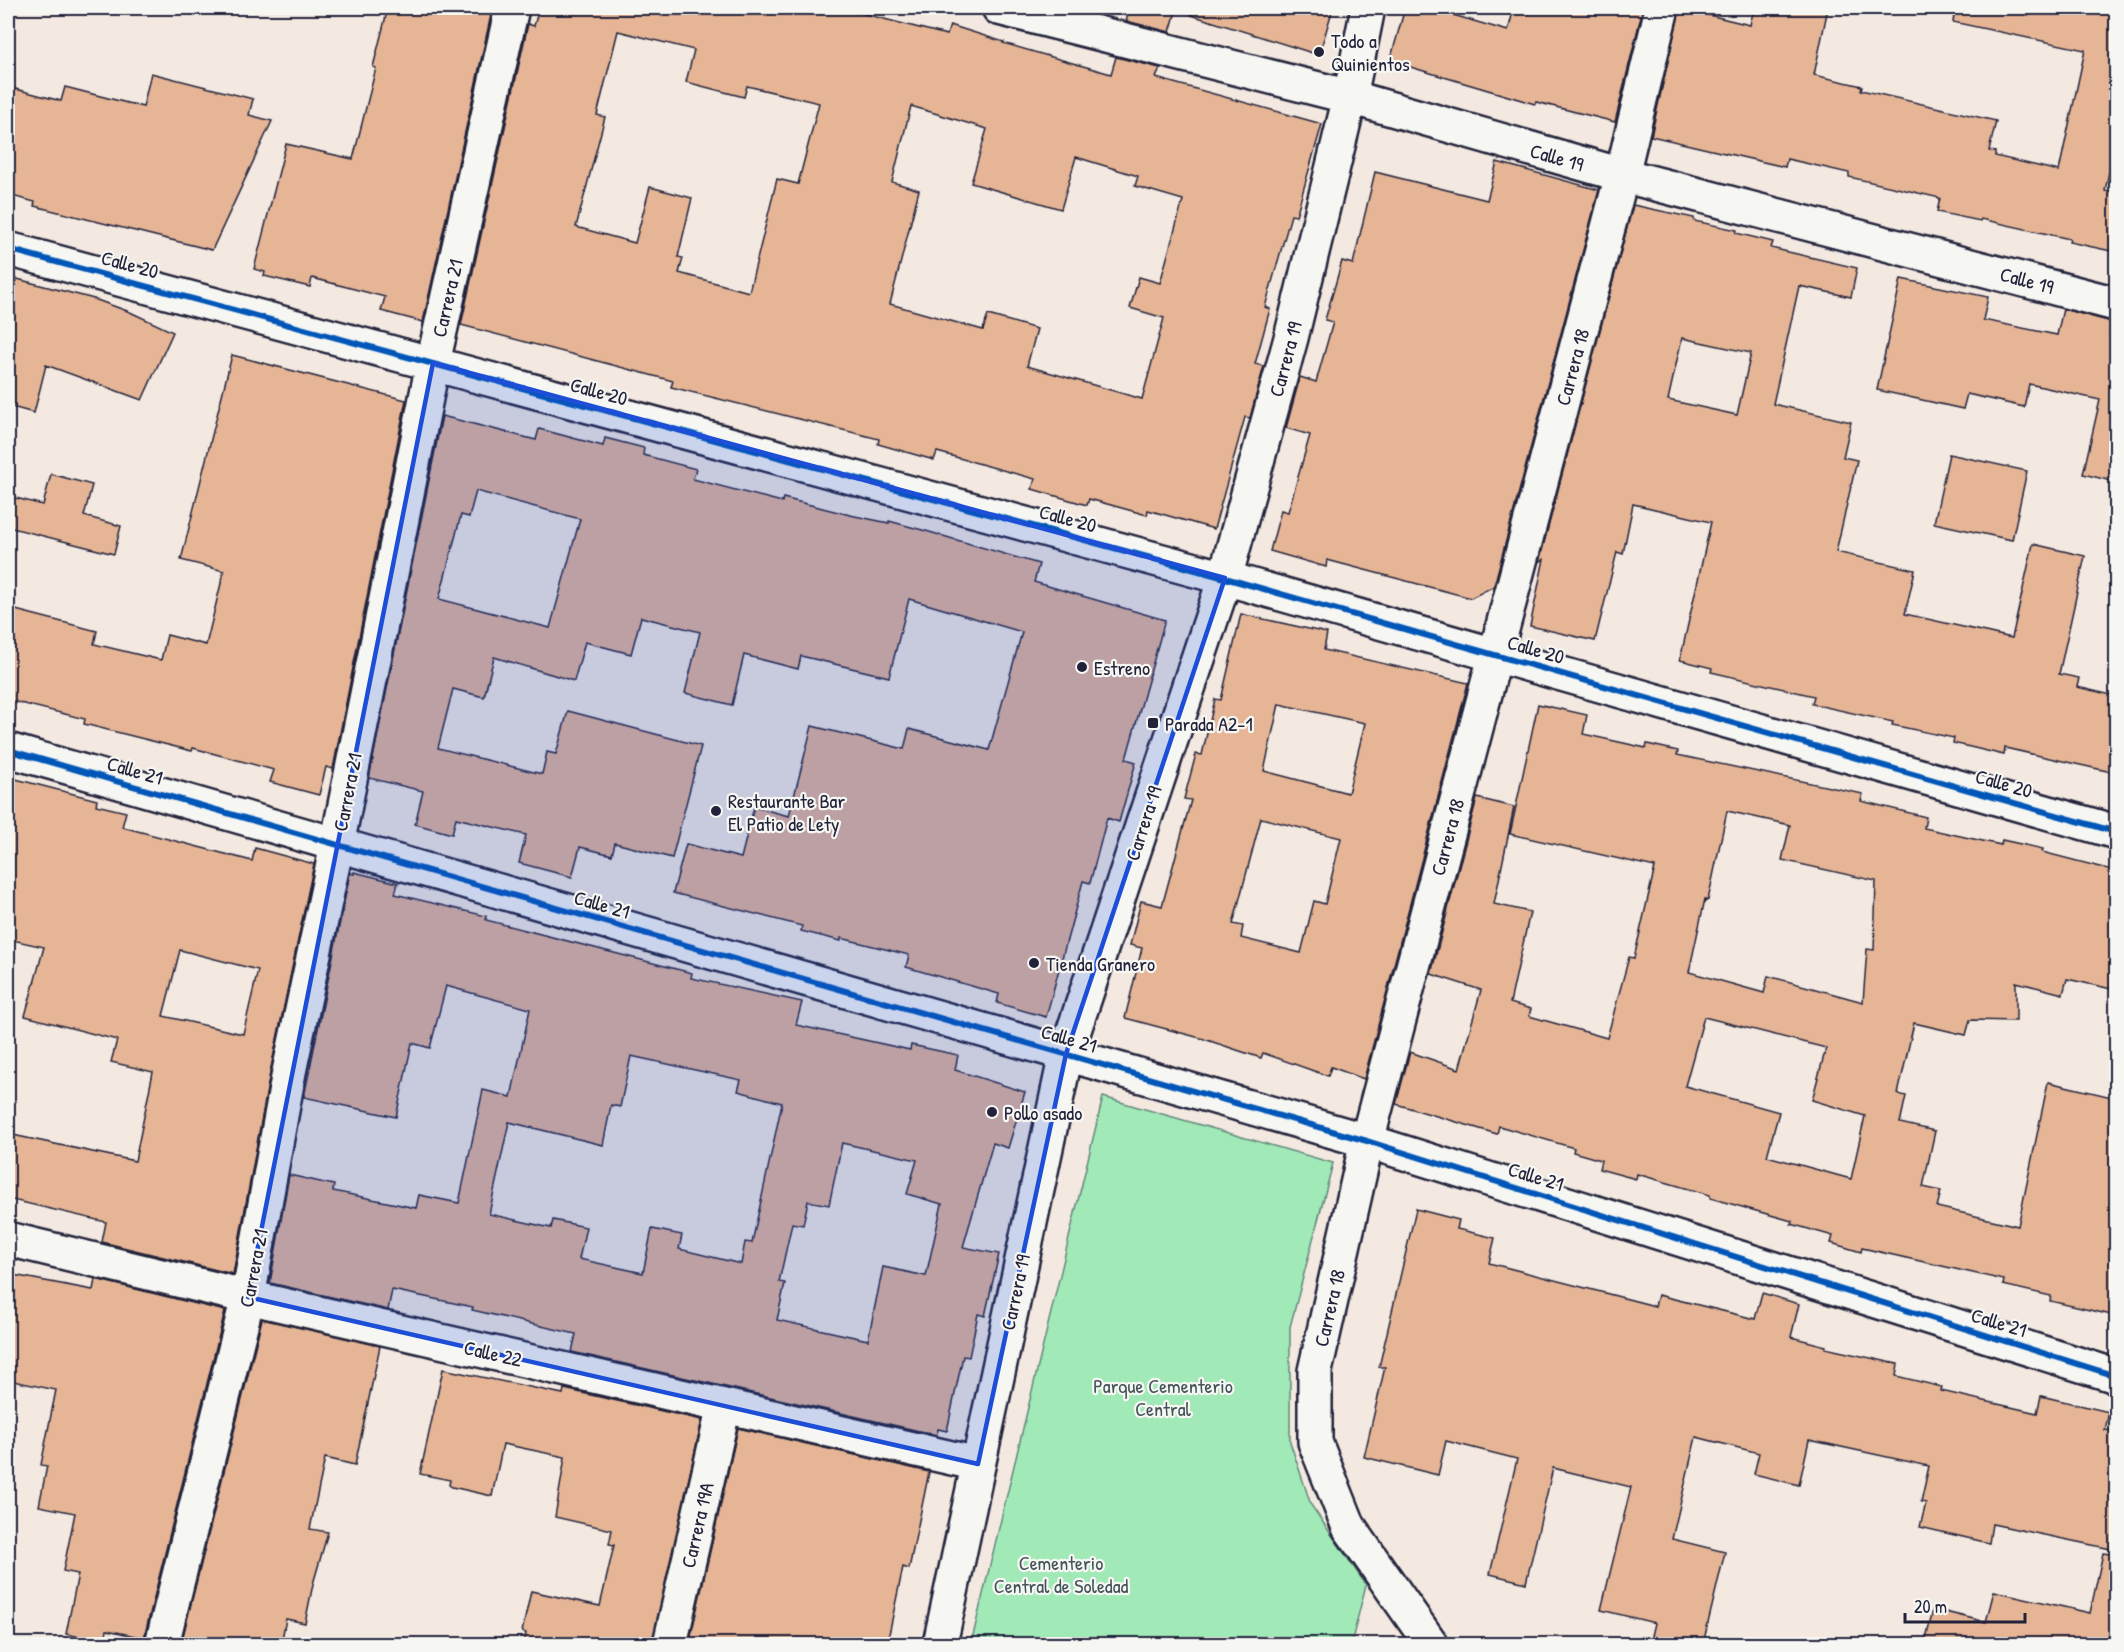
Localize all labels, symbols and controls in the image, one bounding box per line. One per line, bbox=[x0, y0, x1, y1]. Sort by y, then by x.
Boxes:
place label: Todo a Quinientos bbox=[1331, 27, 1410, 77]
marker: Todo a Quinientos bbox=[1312, 45, 1326, 59]
street label: Calle 19 bbox=[1527, 136, 1587, 178]
street label: Calle 20 bbox=[98, 243, 162, 285]
street label: Carrera 21 bbox=[425, 257, 469, 339]
street label: Calle 19 bbox=[1997, 260, 2057, 300]
street label: Carrera 19 bbox=[1262, 318, 1308, 400]
street label: Carrera 18 bbox=[1549, 326, 1595, 408]
street label: Calle 20 bbox=[567, 370, 631, 412]
street label: Calle 20 bbox=[1036, 497, 1100, 539]
street label: Calle 20 bbox=[1504, 628, 1568, 670]
place label: Estreno bbox=[1094, 654, 1150, 681]
marker: Estreno bbox=[1075, 660, 1089, 674]
place label: Parada A2-1 bbox=[1165, 710, 1253, 737]
marker: Parada A2-1 bbox=[1146, 716, 1160, 730]
street label: Calle 21 bbox=[104, 749, 166, 791]
street label: Carrera 21 bbox=[326, 751, 368, 833]
street label: Calle 20 bbox=[1972, 762, 2036, 804]
street label: Carrera 19 bbox=[1118, 782, 1168, 864]
place label: Restaurante Bar El Patio de Lety bbox=[728, 787, 845, 837]
street label: Carrera 18 bbox=[1424, 796, 1470, 878]
marker: Restaurante Bar El Patio de Lety bbox=[709, 804, 723, 818]
street label: Calle 21 bbox=[571, 883, 633, 925]
place label: Tienda Granero bbox=[1046, 950, 1155, 977]
marker: Tienda Granero bbox=[1027, 956, 1041, 970]
street label: Calle 21 bbox=[1038, 1017, 1100, 1059]
place label: Pollo asado bbox=[1004, 1099, 1082, 1126]
marker: Pollo asado bbox=[985, 1105, 999, 1119]
street label: Calle 21 bbox=[1505, 1155, 1567, 1197]
street label: Carrera 21 bbox=[232, 1227, 274, 1309]
street label: Carrera 19 bbox=[994, 1252, 1036, 1332]
street label: Carrera 18 bbox=[1307, 1267, 1351, 1349]
street label: Calle 21 bbox=[1968, 1301, 2030, 1343]
street label: Calle 22 bbox=[461, 1333, 525, 1373]
park label: Parque Cementerio Central bbox=[1093, 1372, 1233, 1422]
street label: Carrera 19A bbox=[674, 1480, 720, 1570]
park label: Cementerio Central de Soledad bbox=[994, 1549, 1129, 1599]
scale bar bbox=[1905, 1586, 2025, 1624]
text: 20 m bbox=[1914, 1594, 1947, 1619]

